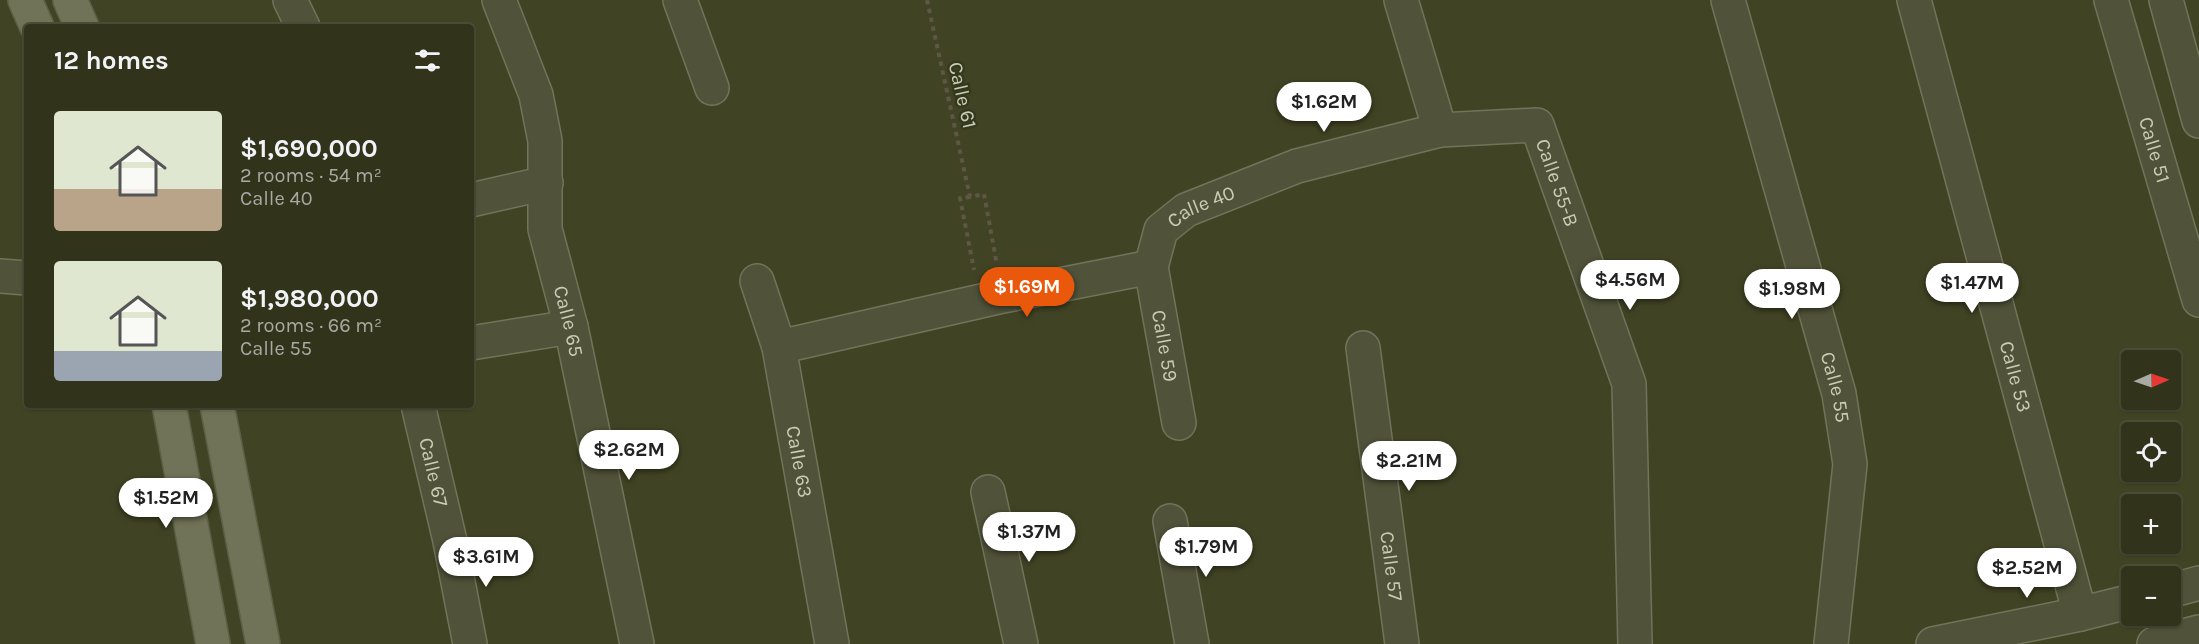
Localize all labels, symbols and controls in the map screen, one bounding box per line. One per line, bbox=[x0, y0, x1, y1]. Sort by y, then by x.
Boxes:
icon: filters bbox=[411, 44, 444, 77]
text: 12 homes bbox=[54, 45, 169, 76]
street label: Calle 61 bbox=[944, 60, 981, 131]
pin: $1.62M bbox=[1275, 82, 1373, 133]
text: $1.62M bbox=[1291, 90, 1357, 113]
street label: Calle 51 bbox=[2134, 114, 2175, 185]
text: $1,690,000 bbox=[240, 133, 378, 164]
icon: home bbox=[102, 135, 174, 207]
street label: Calle 55-B bbox=[1531, 136, 1583, 230]
text: 2 rooms · 54 m² bbox=[240, 164, 382, 187]
street label: Calle 40 bbox=[1163, 181, 1238, 233]
text: Calle 40 bbox=[240, 187, 313, 210]
pin: $4.56M bbox=[1581, 260, 1679, 311]
pin: $1.47M bbox=[1923, 263, 2021, 314]
pin: $1.69M bbox=[978, 267, 1076, 318]
text: $4.56M bbox=[1594, 268, 1666, 291]
pin: $1.98M bbox=[1743, 269, 1841, 320]
text: $1.47M bbox=[1940, 271, 2004, 294]
text: $1.69M bbox=[993, 275, 1061, 298]
text: $1.98M bbox=[1758, 277, 1826, 300]
text: $1,980,000 bbox=[240, 283, 379, 314]
street label: Calle 65 bbox=[549, 283, 588, 359]
icon: home bbox=[102, 285, 174, 357]
street label: Calle 59 bbox=[1147, 308, 1182, 384]
text: 2 rooms · 66 m² bbox=[240, 314, 382, 337]
text: Calle 55 bbox=[240, 337, 312, 360]
street label: Calle 53 bbox=[1995, 339, 2036, 415]
street label: Calle 55 bbox=[1816, 349, 1854, 424]
north arrow bbox=[2121, 350, 2181, 410]
map controls bbox=[2121, 350, 2181, 626]
button: locate bbox=[2121, 422, 2181, 482]
street label: Calle 63 bbox=[781, 424, 817, 500]
pin: $2.62M bbox=[580, 430, 678, 481]
street label: Calle 67 bbox=[414, 435, 453, 510]
text: $2.62M bbox=[593, 438, 665, 461]
pin: $2.21M bbox=[1360, 441, 1458, 492]
text: $2.21M bbox=[1376, 449, 1442, 472]
pin: $1.52M bbox=[117, 478, 215, 529]
text: $1.52M bbox=[133, 486, 199, 509]
button: + bbox=[2121, 494, 2181, 554]
pin: $1.37M bbox=[980, 512, 1078, 563]
text: $1.37M bbox=[996, 520, 1062, 543]
pin: $1.79M bbox=[1157, 527, 1255, 578]
street label: Calle 57 bbox=[1375, 530, 1407, 603]
text: $1.79M bbox=[1174, 535, 1238, 558]
pin: $3.61M bbox=[437, 537, 535, 588]
text: $3.61M bbox=[452, 545, 520, 568]
pin: $2.52M bbox=[1978, 548, 2076, 599]
text: $2.52M bbox=[1991, 556, 2063, 579]
button: − bbox=[2121, 566, 2181, 626]

